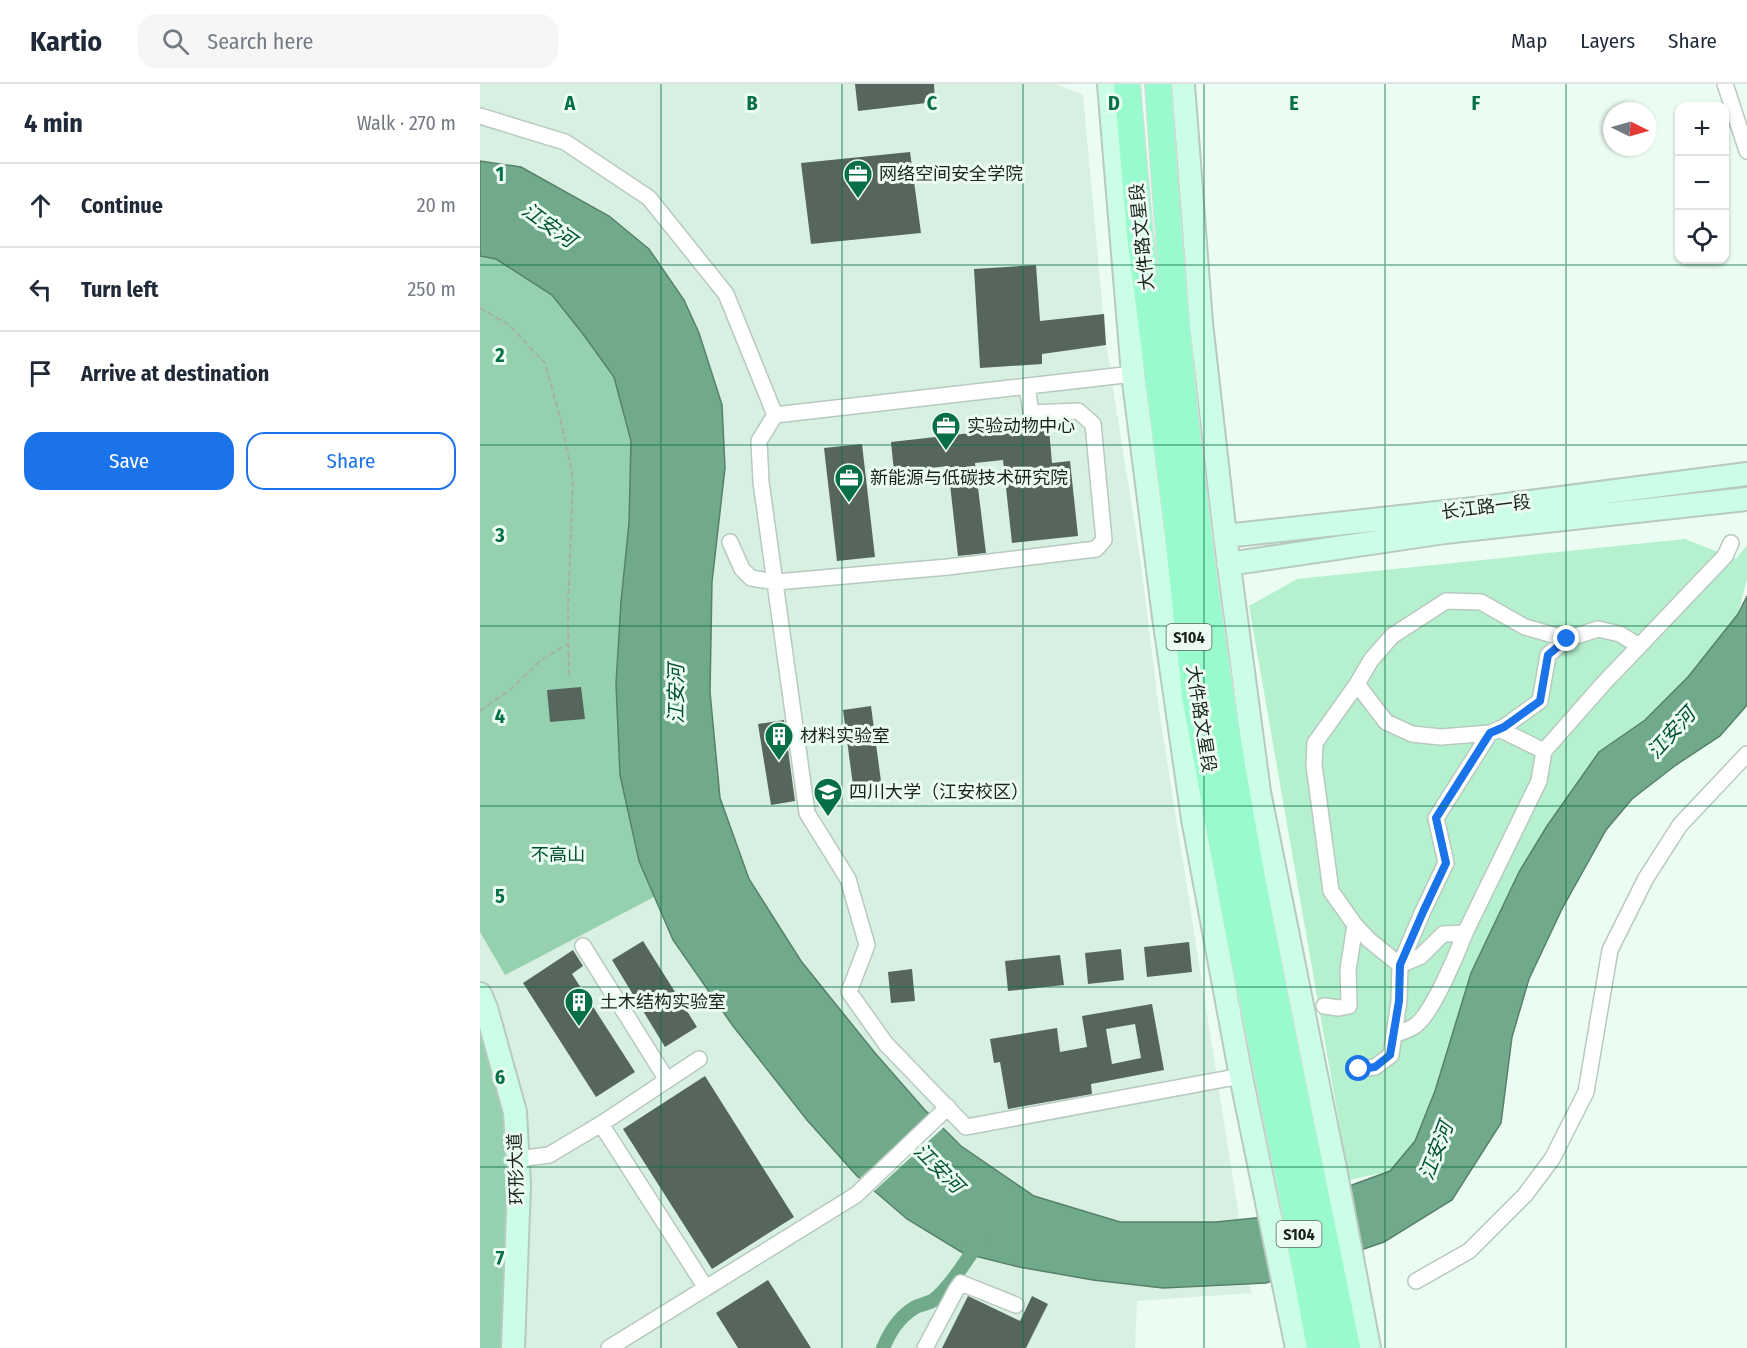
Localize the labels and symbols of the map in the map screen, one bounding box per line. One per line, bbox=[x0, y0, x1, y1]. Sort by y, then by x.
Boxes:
text: A bbox=[564, 91, 577, 115]
text: B bbox=[746, 91, 758, 115]
text: C bbox=[927, 91, 938, 115]
text: D bbox=[1108, 91, 1120, 115]
text: E bbox=[1289, 91, 1299, 115]
text: F bbox=[1472, 91, 1481, 115]
north arrow bbox=[1603, 102, 1657, 156]
office icon: 网络空间安全学院 bbox=[842, 158, 874, 200]
text: 1 bbox=[496, 162, 504, 186]
place label: 网络空间安全学院 bbox=[879, 163, 1023, 185]
street label: 大件路文星段 bbox=[1125, 182, 1159, 292]
water label: 江安河 bbox=[518, 198, 584, 255]
text: 2 bbox=[494, 343, 505, 367]
office icon: 实验动物中心 bbox=[930, 410, 962, 452]
place label: 实验动物中心 bbox=[967, 415, 1075, 437]
office icon: 新能源与低碳技术研究院 bbox=[833, 462, 865, 504]
place label: 新能源与低碳技术研究院 bbox=[870, 467, 1068, 489]
street label: 长江路一段 bbox=[1440, 491, 1532, 523]
text: 3 bbox=[494, 523, 505, 547]
road number: S104 bbox=[1166, 624, 1212, 650]
route end bbox=[1553, 625, 1579, 651]
water label: 江安河 bbox=[664, 660, 688, 724]
street label: 大件路文星段 bbox=[1182, 664, 1220, 774]
water label: 江安河 bbox=[1642, 700, 1703, 763]
text: 4 bbox=[495, 704, 505, 728]
building icon: 材料实验室 bbox=[763, 720, 795, 762]
place label: 材料实验室 bbox=[800, 725, 890, 747]
school or university icon: 四川大学（江安校区） bbox=[812, 776, 844, 818]
place label: 四川大学（江安校区） bbox=[849, 781, 1029, 803]
park label: 不高山 bbox=[531, 844, 585, 866]
text: 5 bbox=[495, 884, 505, 908]
building icon: 土木结构实验室 bbox=[563, 986, 595, 1028]
place label: 土木结构实验室 bbox=[600, 991, 726, 1013]
route start bbox=[1345, 1055, 1371, 1081]
text: 6 bbox=[495, 1065, 505, 1089]
water label: 江安河 bbox=[1414, 1115, 1459, 1183]
street label: 环形大道 bbox=[504, 1133, 528, 1205]
water label: 江安河 bbox=[909, 1138, 972, 1201]
road number: S104 bbox=[1276, 1221, 1322, 1247]
text: 7 bbox=[496, 1246, 505, 1270]

